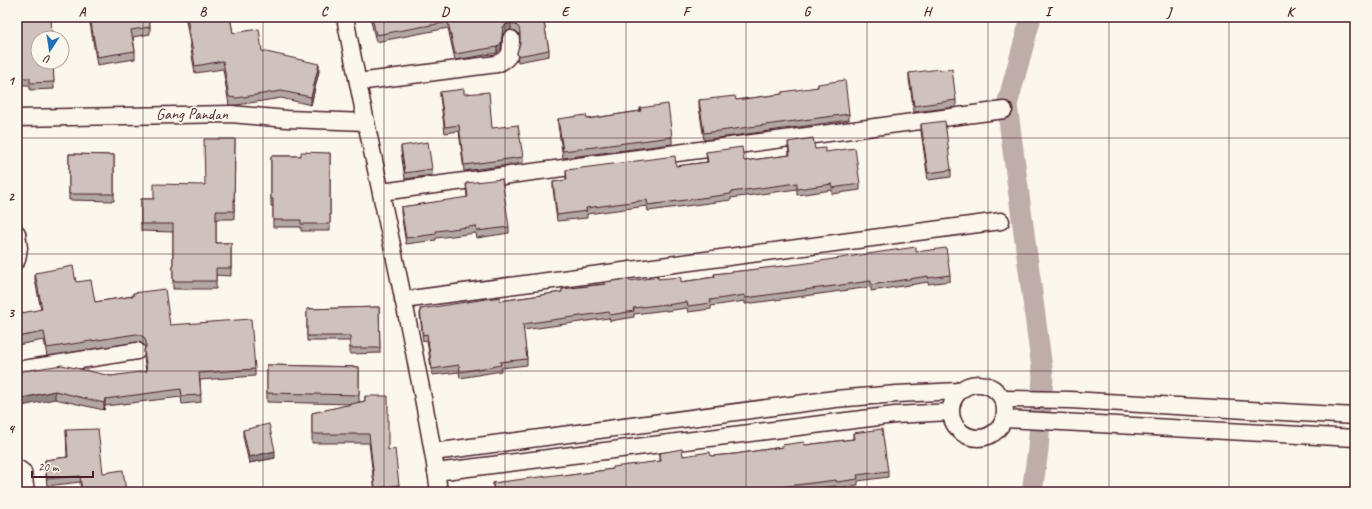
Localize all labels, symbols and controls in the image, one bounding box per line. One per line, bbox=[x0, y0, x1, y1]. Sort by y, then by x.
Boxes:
text: A bbox=[79, 4, 87, 20]
text: B bbox=[200, 4, 208, 20]
text: C bbox=[321, 4, 329, 20]
text: D bbox=[441, 4, 450, 20]
text: E bbox=[562, 4, 571, 20]
text: F bbox=[683, 4, 692, 20]
text: G bbox=[804, 4, 812, 20]
text: H bbox=[923, 4, 933, 20]
text: I bbox=[1045, 4, 1054, 20]
text: J bbox=[1166, 4, 1173, 20]
text: K bbox=[1287, 4, 1297, 20]
north arrow bbox=[30, 30, 70, 70]
text: U bbox=[41, 52, 52, 67]
text: 1 bbox=[8, 73, 16, 89]
street label: Gang Pandan bbox=[156, 104, 229, 124]
text: 2 bbox=[8, 189, 15, 205]
text: 3 bbox=[8, 305, 15, 321]
text: 4 bbox=[8, 421, 16, 437]
scale bar bbox=[32, 453, 93, 479]
text: 20 m bbox=[38, 459, 60, 475]

